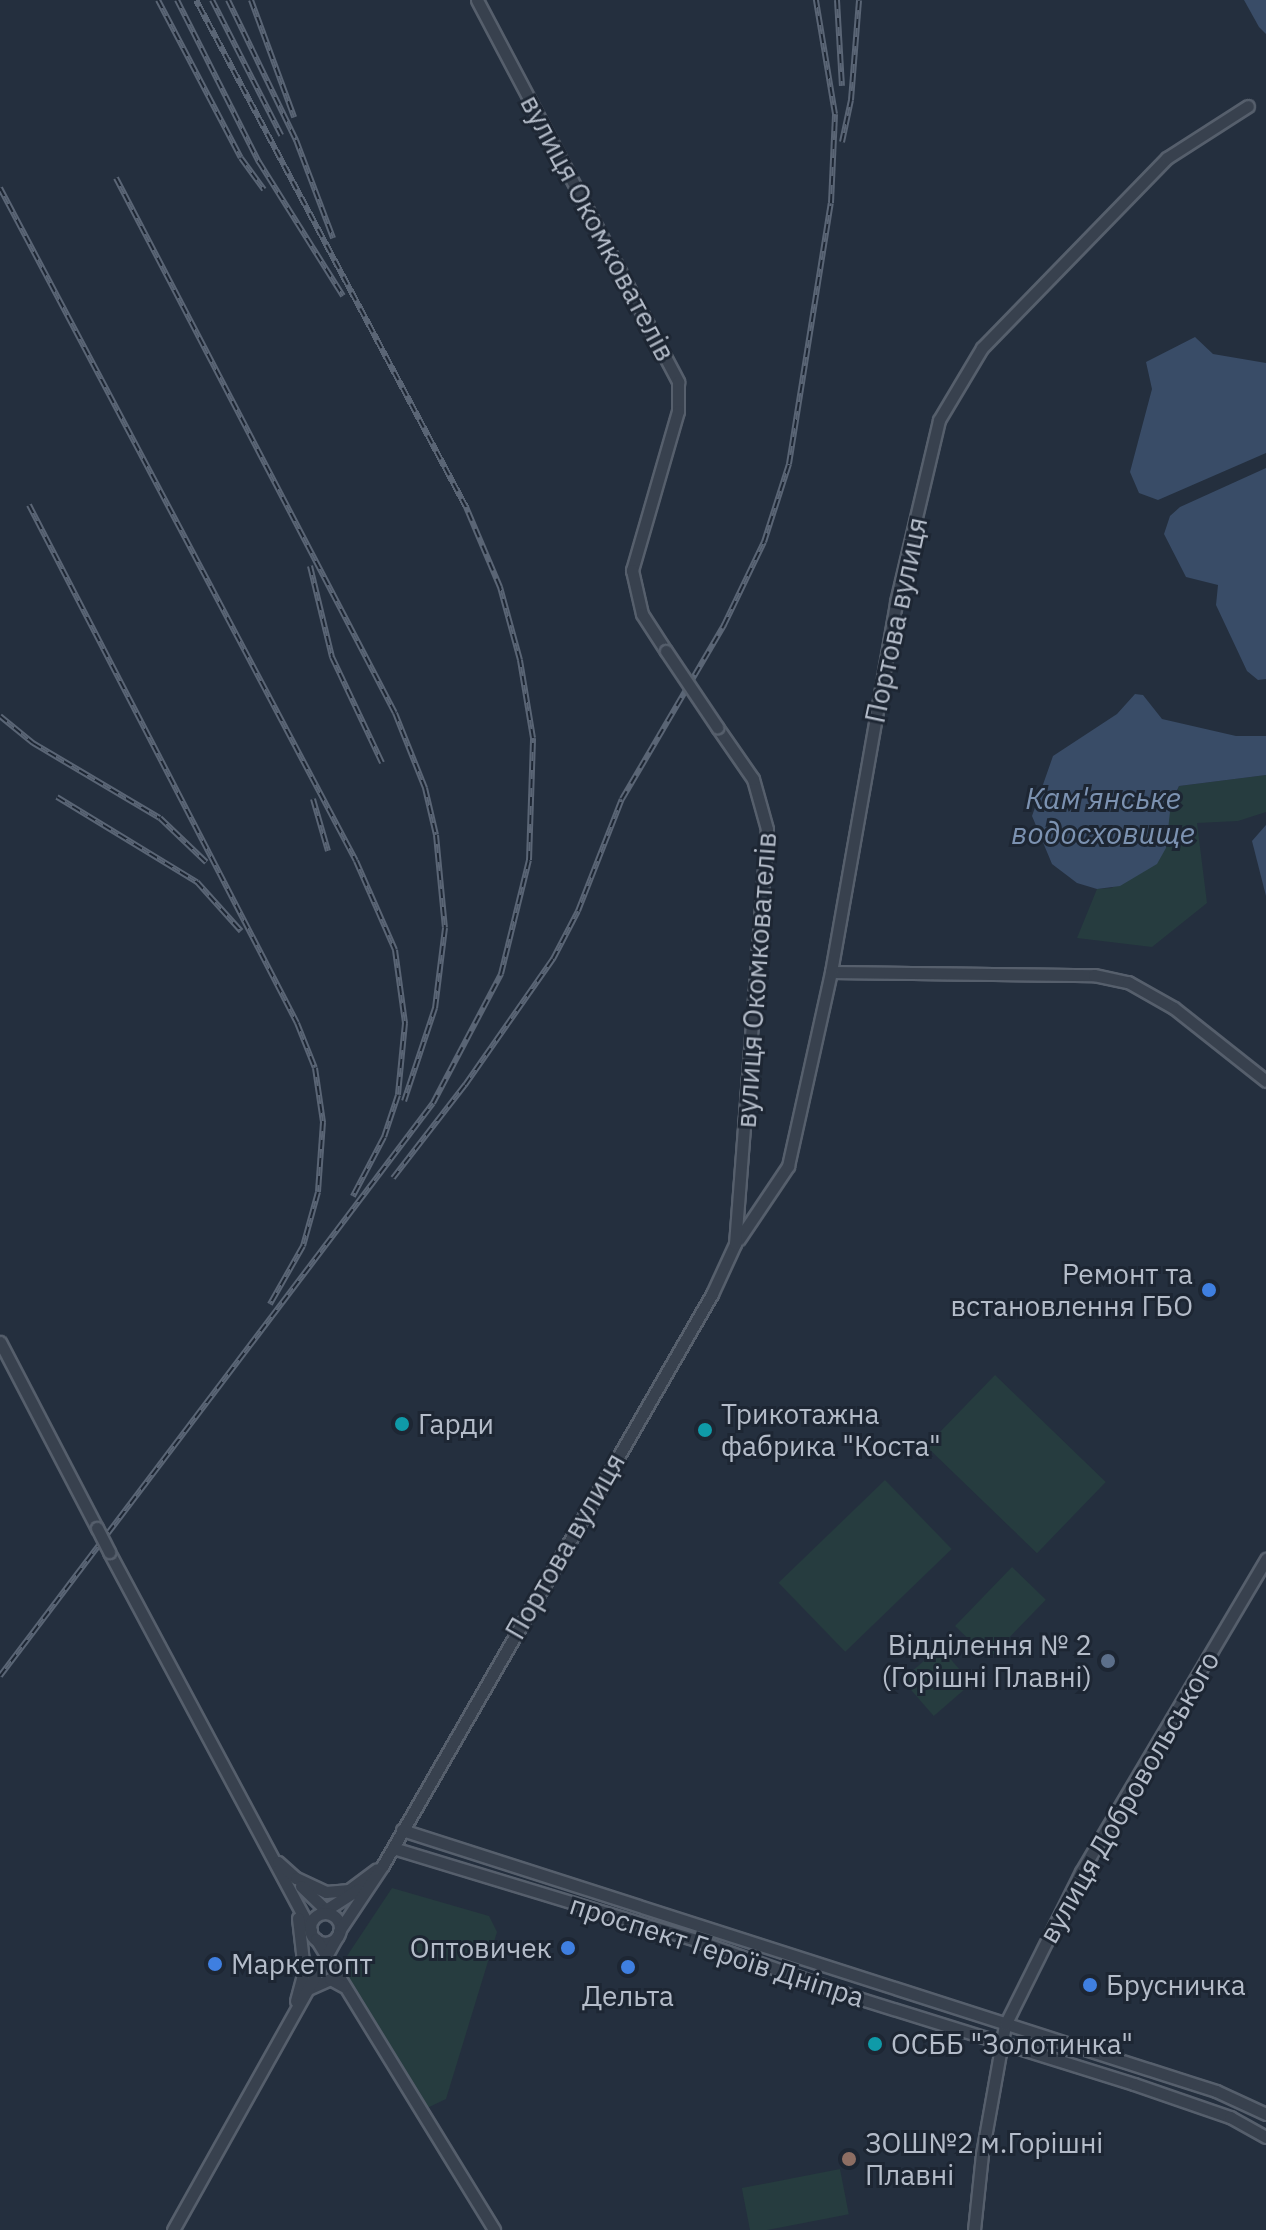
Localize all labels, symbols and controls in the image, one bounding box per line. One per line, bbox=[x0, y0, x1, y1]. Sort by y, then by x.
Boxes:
street label: вулиця Окомкователів bbox=[514, 89, 682, 367]
street label: Портова вулиця bbox=[858, 514, 934, 726]
water label: Кам'янське водосховище bbox=[1011, 780, 1195, 850]
street label: вулиця Окомкователів bbox=[729, 831, 783, 1129]
place label: Ремонт та встановлення ГБО bbox=[950, 1257, 1193, 1323]
marker: Ремонт та встановлення ГБО bbox=[1200, 1281, 1218, 1299]
place label: Трикотажна фабрика "Коста" bbox=[721, 1397, 941, 1463]
place label: Гарди bbox=[418, 1407, 494, 1441]
marker: Гарди bbox=[393, 1415, 411, 1433]
marker: Трикотажна фабрика "Коста" bbox=[696, 1421, 714, 1439]
street label: Портова вулиця bbox=[498, 1447, 632, 1645]
place label: Відділення № 2 (Горішні Плавні) bbox=[881, 1628, 1092, 1694]
street label: вулиця Добровольського bbox=[1032, 1645, 1226, 1949]
marker: Відділення № 2 (Горішні Плавні) bbox=[1099, 1652, 1117, 1670]
street label: проспект Героїв Дніпра bbox=[566, 1888, 868, 2014]
place label: Оптовичек bbox=[410, 1931, 552, 1965]
marker: Оптовичек bbox=[559, 1939, 577, 1957]
place label: Маркетопт bbox=[231, 1947, 373, 1981]
marker: Маркетопт bbox=[206, 1955, 224, 1973]
marker: Дельта bbox=[619, 1958, 637, 1976]
place label: Брусничка bbox=[1106, 1968, 1246, 2002]
marker: Брусничка bbox=[1081, 1976, 1099, 1994]
place label: Дельта bbox=[582, 1979, 674, 2013]
place label: ОСББ "Золотинка" bbox=[891, 2027, 1133, 2061]
marker: ОСББ "Золотинка" bbox=[866, 2035, 884, 2053]
place label: ЗОШ№2 м.Горішні Плавні bbox=[865, 2126, 1103, 2192]
marker: ЗОШ№2 м.Горішні Плавні bbox=[840, 2150, 858, 2168]

